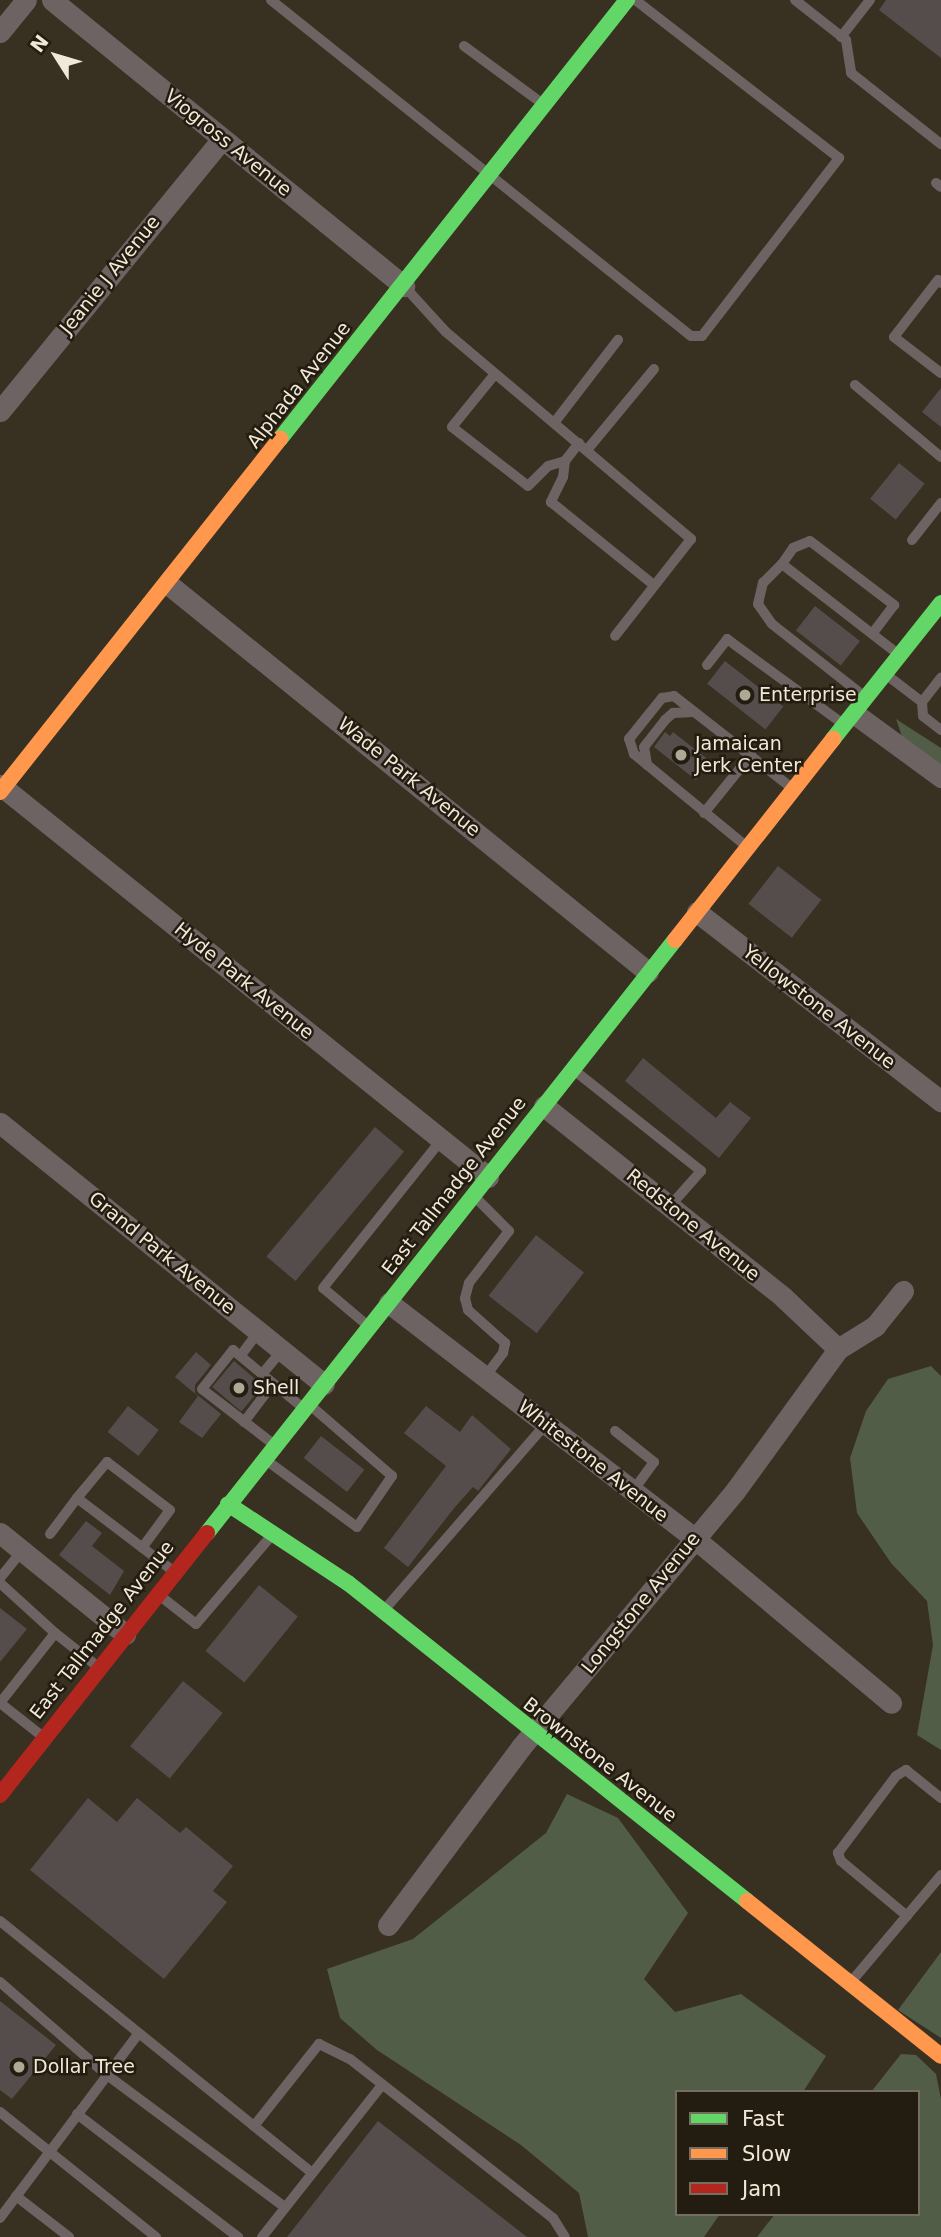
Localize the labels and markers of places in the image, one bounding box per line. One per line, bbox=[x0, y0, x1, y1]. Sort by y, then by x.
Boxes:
place label: Enterprise bbox=[759, 684, 857, 706]
marker: Enterprise bbox=[737, 687, 753, 703]
place label: Jamaican Jerk Center bbox=[695, 733, 801, 777]
marker: Jamaican Jerk Center bbox=[673, 747, 689, 763]
place label: Shell bbox=[253, 1377, 299, 1399]
marker: Shell bbox=[231, 1380, 247, 1396]
place label: Dollar Tree bbox=[33, 2056, 135, 2078]
marker: Dollar Tree bbox=[11, 2059, 27, 2075]

